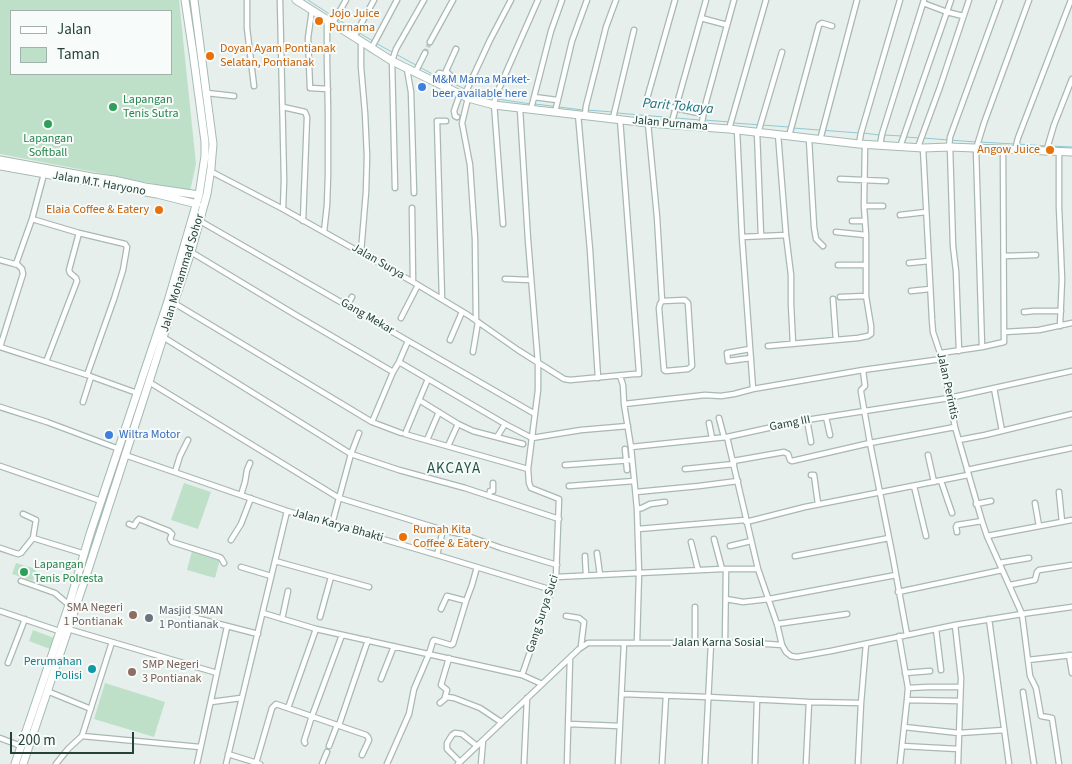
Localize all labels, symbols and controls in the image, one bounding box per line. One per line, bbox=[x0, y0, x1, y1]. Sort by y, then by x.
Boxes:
place label: Jojo Juice Purnama bbox=[329, 7, 380, 35]
legend bbox=[10, 10, 172, 75]
marker: Jojo Juice Purnama bbox=[313, 15, 325, 27]
text: Jalan bbox=[57, 19, 91, 40]
place label: Doyan Ayam Pontianak Selatan, Pontianak bbox=[220, 42, 336, 70]
text: Taman bbox=[57, 44, 100, 65]
marker: Doyan Ayam Pontianak Selatan, Pontianak bbox=[204, 50, 216, 62]
place label: M&M Mama Market- beer available here bbox=[432, 73, 530, 101]
marker: M&M Mama Market- beer available here bbox=[416, 81, 428, 93]
place label: Lapangan Tenis Sutra bbox=[123, 93, 178, 121]
water label: Parit Tokaya bbox=[642, 96, 714, 118]
marker: Lapangan Tenis Sutra bbox=[107, 101, 119, 113]
street label: Jalan Purnama bbox=[632, 114, 708, 134]
marker: Lapangan Softball bbox=[42, 118, 54, 130]
place label: Lapangan Softball bbox=[23, 132, 73, 160]
place label: Angow Juice bbox=[977, 143, 1040, 157]
marker: Angow Juice bbox=[1044, 144, 1056, 156]
street label: Jalan M.T. Haryono bbox=[51, 169, 147, 199]
place label: Elaia Coffee & Eatery bbox=[46, 203, 149, 217]
marker: Elaia Coffee & Eatery bbox=[153, 204, 165, 216]
street label: Jalan Mohammad Sohor bbox=[158, 212, 208, 334]
street label: Jalan Surya bbox=[349, 241, 407, 283]
street label: Gang Mekar bbox=[338, 296, 396, 338]
street label: Jalan Perintis bbox=[933, 351, 961, 421]
street label: Gamg III bbox=[768, 413, 812, 435]
place label: Wiltra Motor bbox=[119, 428, 180, 442]
marker: Wiltra Motor bbox=[103, 429, 115, 441]
district label: AKCAYA bbox=[426, 461, 482, 479]
street label: Jalan Karya Bhakti bbox=[291, 506, 385, 546]
place label: Rumah Kita Coffee & Eatery bbox=[413, 523, 489, 551]
marker: Rumah Kita Coffee & Eatery bbox=[397, 531, 409, 543]
place label: Lapangan Tenis Polresta bbox=[34, 558, 103, 586]
marker: Lapangan Tenis Polresta bbox=[18, 566, 30, 578]
street label: Gang Surya Suci bbox=[524, 573, 562, 655]
place label: SMA Negeri 1 Pontianak bbox=[63, 601, 123, 629]
place label: Masjid SMAN 1 Pontianak bbox=[159, 604, 223, 632]
marker: SMA Negeri 1 Pontianak bbox=[127, 609, 139, 621]
marker: Masjid SMAN 1 Pontianak bbox=[143, 612, 155, 624]
street label: Jalan Karna Sosial bbox=[672, 636, 764, 650]
place label: Perumahan Polisi bbox=[24, 655, 82, 683]
place label: SMP Negeri 3 Pontianak bbox=[142, 658, 202, 686]
marker: Perumahan Polisi bbox=[86, 663, 98, 675]
marker: SMP Negeri 3 Pontianak bbox=[126, 666, 138, 678]
scale bar bbox=[12, 722, 136, 754]
text: 200 m bbox=[18, 730, 56, 751]

